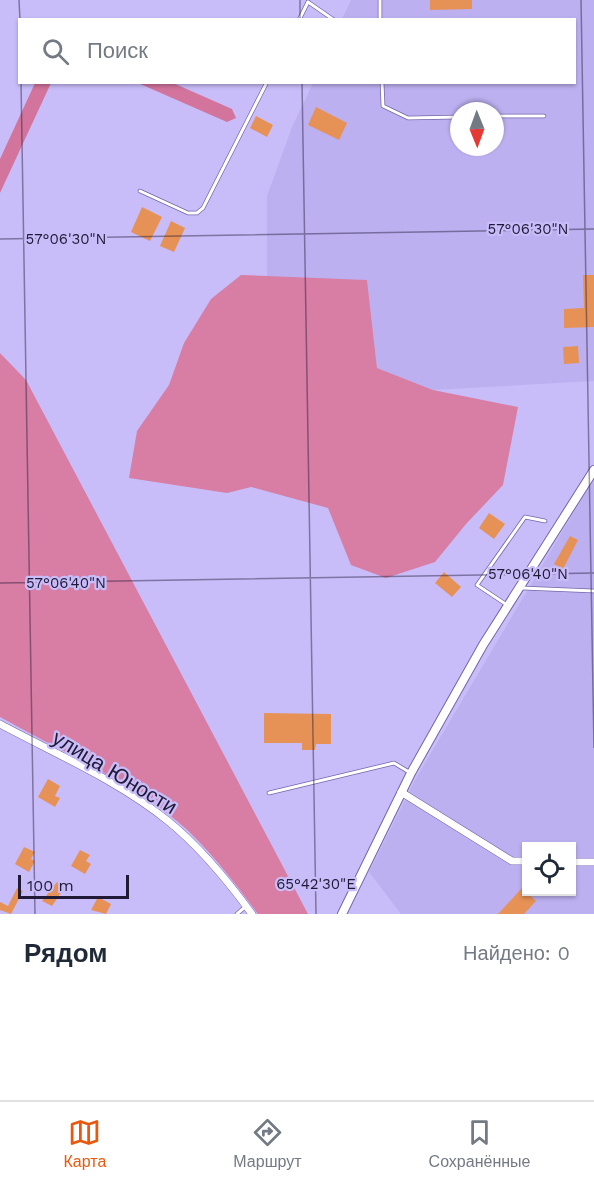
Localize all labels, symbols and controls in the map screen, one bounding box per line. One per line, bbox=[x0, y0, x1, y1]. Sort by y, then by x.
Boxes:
search box bbox=[18, 18, 576, 84]
icon: search bbox=[39, 35, 72, 68]
text: Поиск bbox=[87, 38, 148, 63]
north arrow bbox=[450, 102, 504, 156]
text: 57°06'30"N bbox=[487, 220, 569, 238]
text: 57°06'30"N bbox=[25, 230, 107, 248]
text: 57°06'40"N bbox=[488, 565, 568, 583]
text: 57°06'40"N bbox=[26, 574, 106, 592]
street label: улица Юности bbox=[48, 725, 182, 819]
map controls bbox=[522, 842, 576, 896]
button: locate bbox=[522, 842, 576, 896]
scale bar bbox=[18, 872, 129, 900]
text: 65°42'30"E bbox=[276, 875, 356, 893]
text: 100 m bbox=[27, 876, 74, 895]
text: Рядом bbox=[24, 938, 107, 968]
text: Найдено: 0 bbox=[463, 941, 570, 965]
tab: Карта bbox=[64, 1116, 106, 1171]
tab: Маршрут bbox=[233, 1116, 302, 1171]
tab: Сохранённые bbox=[429, 1116, 530, 1171]

